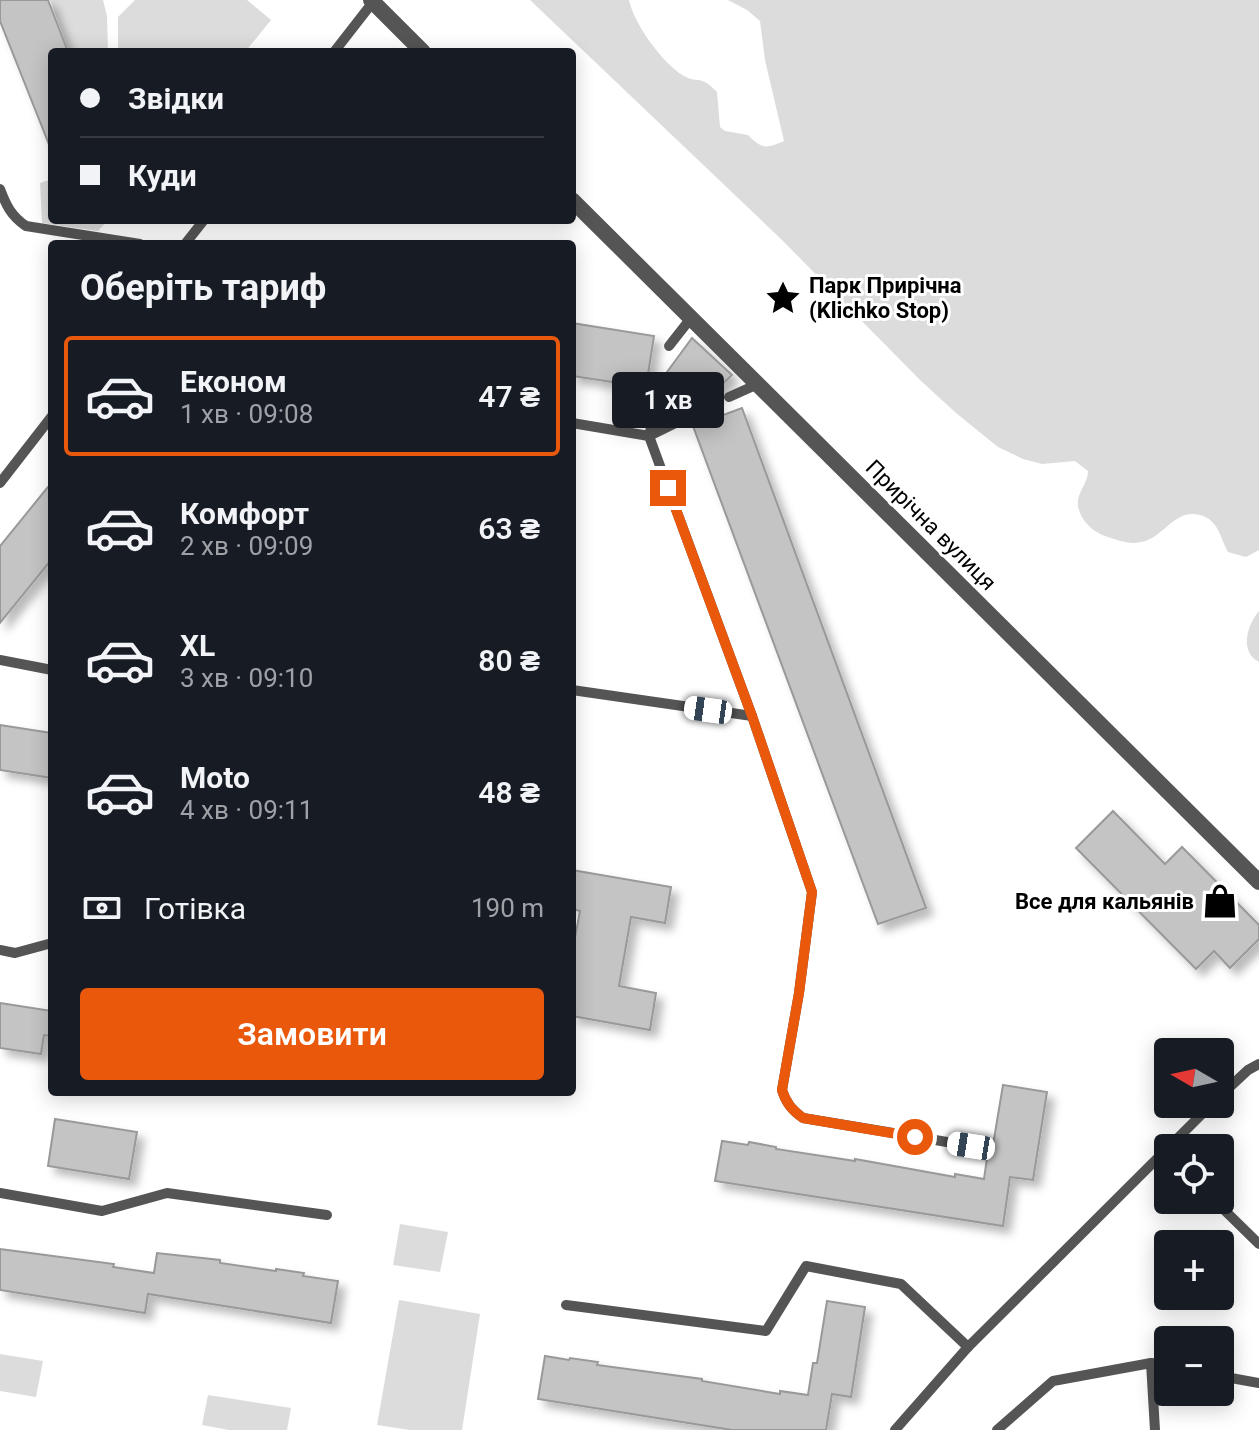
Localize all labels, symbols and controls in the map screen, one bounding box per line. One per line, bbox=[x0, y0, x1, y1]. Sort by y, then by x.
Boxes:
text: Звідки bbox=[128, 81, 224, 116]
text: Куди bbox=[128, 158, 197, 193]
text: Оберіть тариф bbox=[80, 267, 326, 309]
place label: Парк Прирічна (Klichko Stop) bbox=[809, 273, 962, 323]
place icon: Парк Прирічна (Klichko Stop) bbox=[764, 279, 802, 317]
icon: car bbox=[84, 360, 156, 432]
text: Економ bbox=[180, 364, 287, 399]
callout: 1 хв bbox=[612, 372, 724, 428]
text: 47 ₴ bbox=[478, 379, 540, 414]
text: 1 хв bbox=[643, 385, 693, 415]
text: 1 хв · 09:08 bbox=[180, 399, 313, 429]
street label: Прирічна вулиця bbox=[861, 455, 1001, 595]
route end bbox=[650, 470, 686, 506]
icon: car bbox=[84, 492, 156, 564]
text: Комфорт bbox=[180, 496, 309, 531]
text: 63 ₴ bbox=[478, 511, 540, 546]
text: 2 хв · 09:09 bbox=[180, 531, 313, 561]
icon: car bbox=[84, 624, 156, 696]
text: XL bbox=[180, 628, 215, 663]
text: 80 ₴ bbox=[478, 643, 540, 678]
text: 3 хв · 09:10 bbox=[180, 663, 313, 693]
car bbox=[683, 695, 733, 725]
icon: car bbox=[84, 756, 156, 828]
text: Moto bbox=[180, 760, 250, 795]
text: 48 ₴ bbox=[478, 775, 540, 810]
text: 4 хв · 09:11 bbox=[180, 795, 313, 825]
shop icon: Все для кальянів bbox=[1201, 882, 1239, 920]
icon: cash bbox=[80, 886, 124, 930]
place label: Все для кальянів bbox=[1015, 889, 1194, 914]
text: Готівка bbox=[144, 891, 246, 926]
text: 190 m bbox=[471, 893, 544, 923]
button: Замовити bbox=[80, 988, 544, 1080]
north arrow bbox=[1154, 1038, 1234, 1118]
map controls bbox=[1154, 1038, 1234, 1406]
route start bbox=[897, 1119, 933, 1155]
car bbox=[945, 1130, 997, 1162]
button: locate bbox=[1154, 1134, 1234, 1214]
button: + bbox=[1154, 1230, 1234, 1310]
button: − bbox=[1154, 1326, 1234, 1406]

